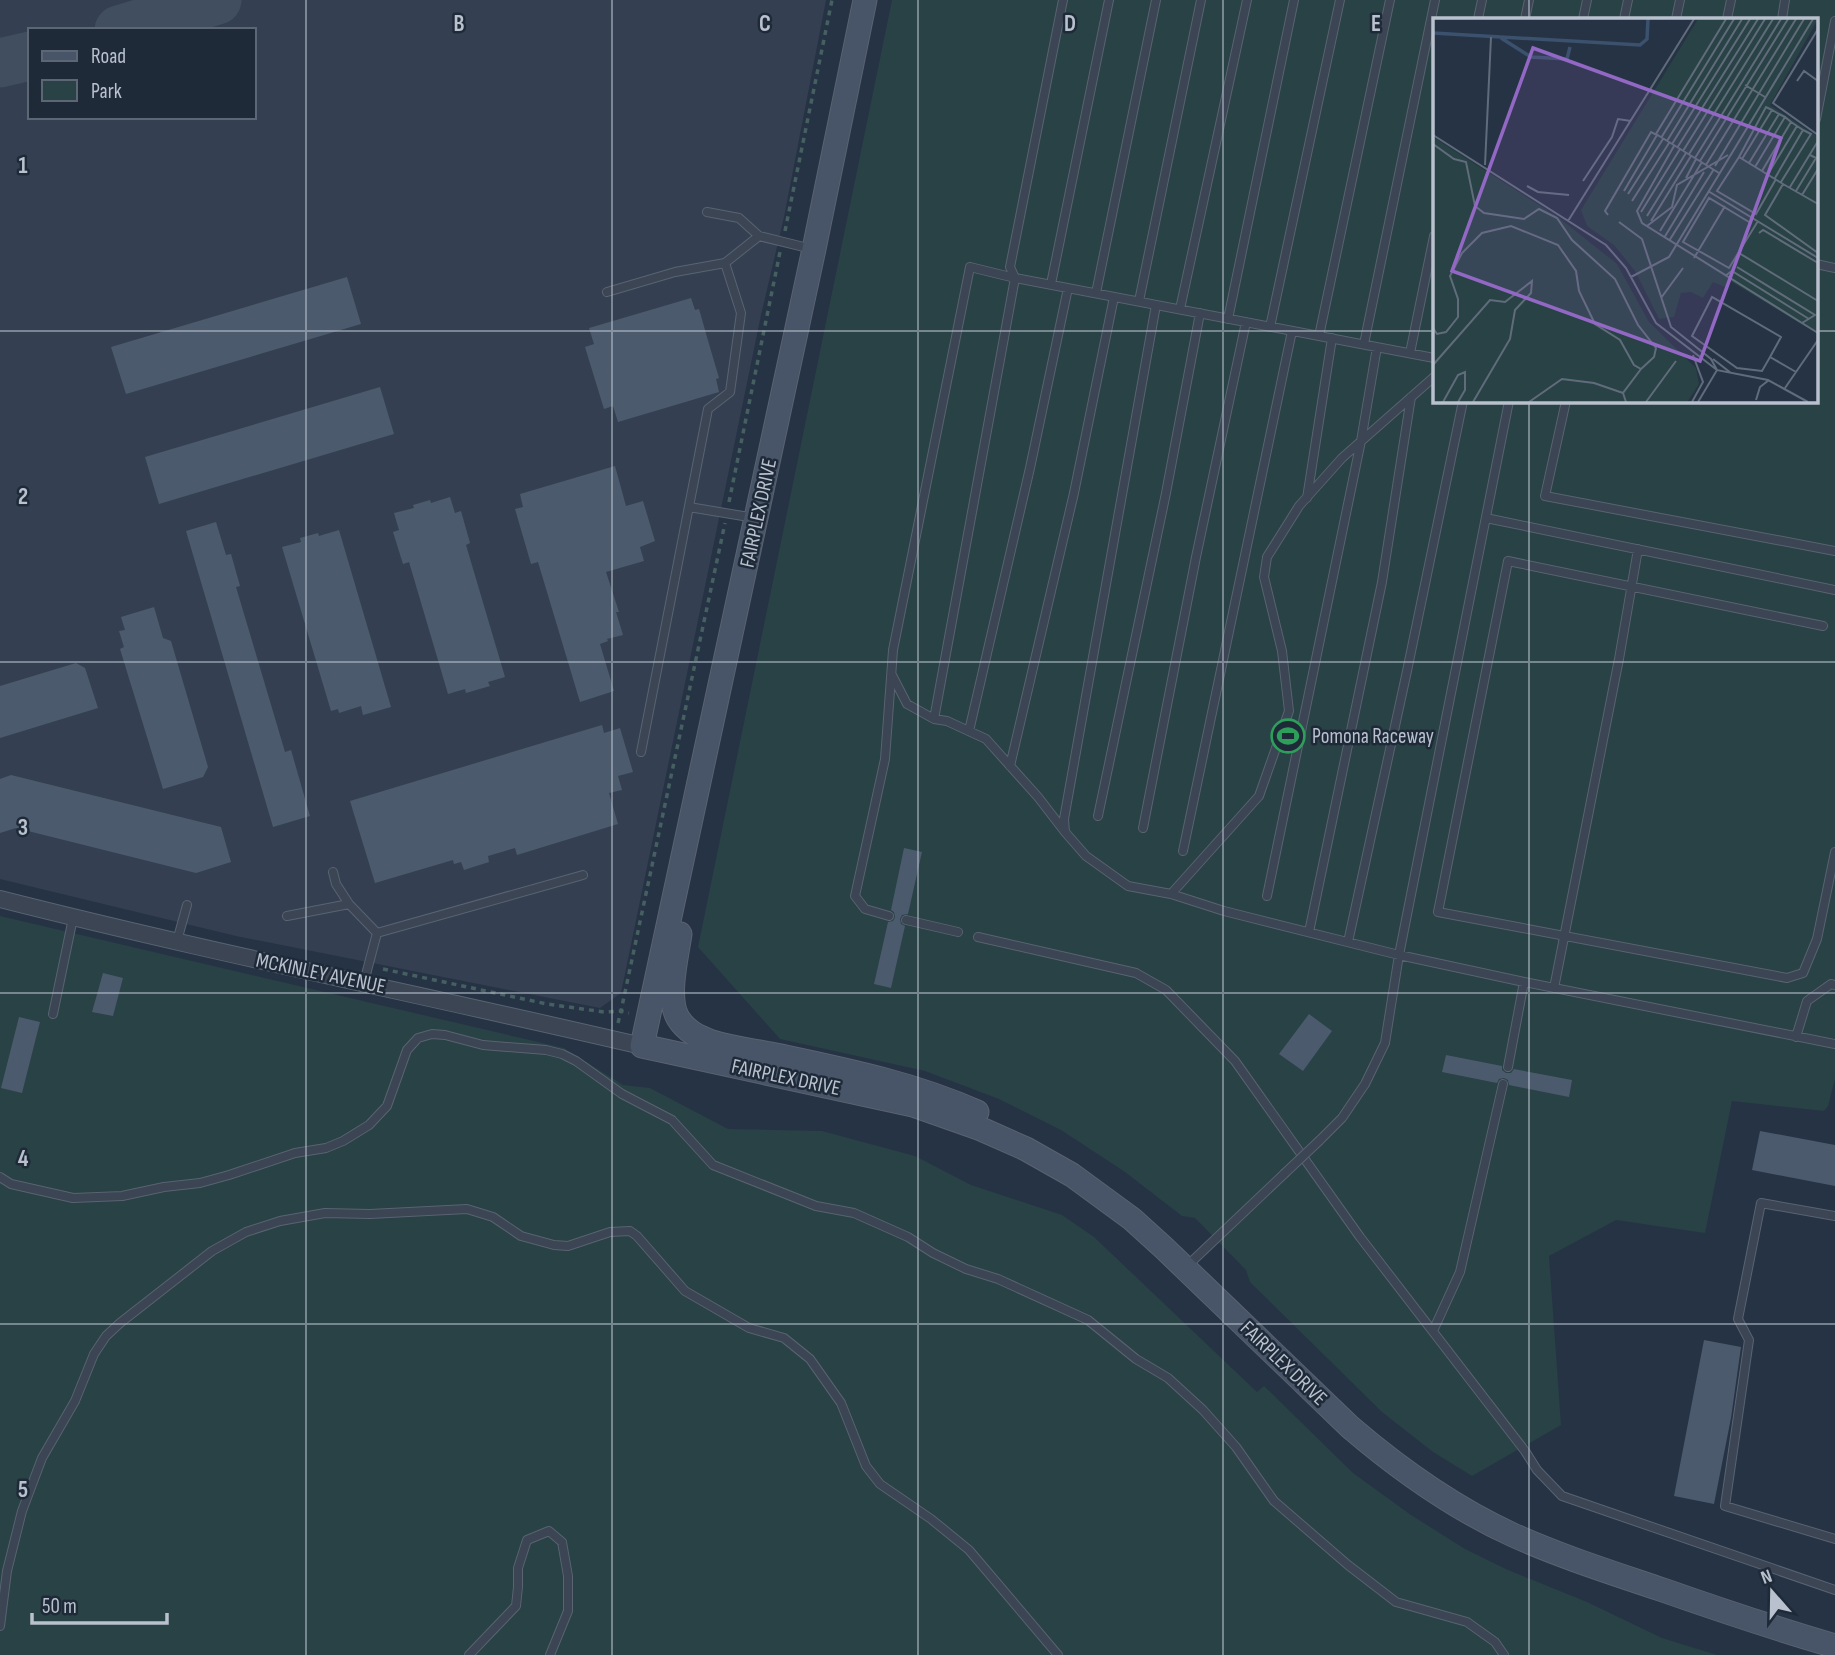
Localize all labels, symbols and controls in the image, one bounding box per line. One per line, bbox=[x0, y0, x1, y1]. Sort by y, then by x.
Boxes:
text: B bbox=[454, 10, 465, 38]
text: C bbox=[759, 10, 771, 38]
text: D bbox=[1064, 10, 1076, 38]
text: E bbox=[1371, 10, 1381, 38]
inset map bbox=[1433, 18, 1818, 402]
legend bbox=[28, 28, 256, 119]
text: Road bbox=[91, 44, 126, 69]
text: Park bbox=[91, 79, 122, 104]
text: 1 bbox=[18, 152, 28, 180]
street label: FAIRPLEX DRIVE bbox=[735, 456, 782, 570]
text: 2 bbox=[18, 483, 28, 511]
sports icon: Pomona Raceway bbox=[1269, 717, 1307, 755]
place label: Pomona Raceway bbox=[1312, 724, 1434, 749]
text: 3 bbox=[18, 814, 28, 842]
street label: MCKINLEY AVENUE bbox=[254, 948, 388, 999]
street label: FAIRPLEX DRIVE bbox=[729, 1054, 843, 1101]
text: 4 bbox=[18, 1145, 29, 1173]
street label: FAIRPLEX DRIVE bbox=[1235, 1316, 1332, 1411]
text: 5 bbox=[18, 1476, 28, 1504]
north arrow bbox=[1737, 1557, 1807, 1627]
text: N bbox=[1758, 1565, 1775, 1590]
scale bar bbox=[32, 1582, 166, 1626]
text: 50 m bbox=[42, 1594, 77, 1619]

